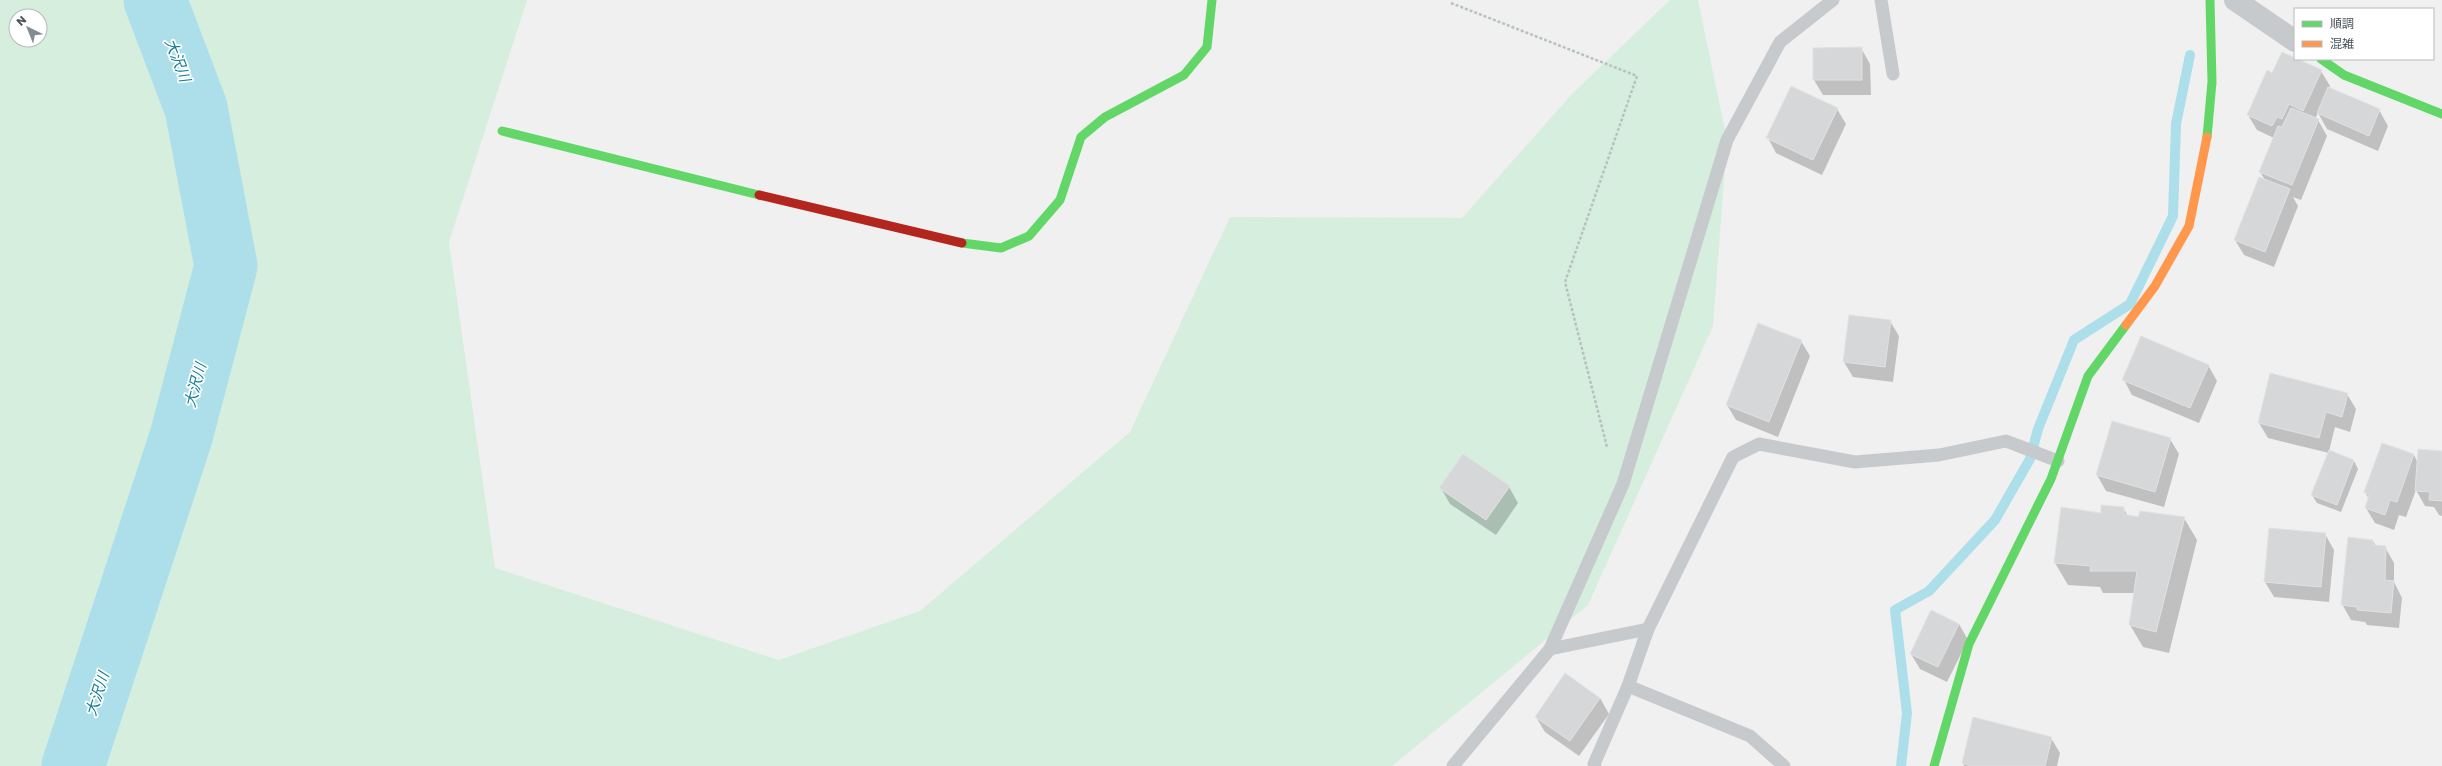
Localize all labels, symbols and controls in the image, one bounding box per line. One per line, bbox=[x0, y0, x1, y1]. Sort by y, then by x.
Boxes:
north arrow bbox=[8, 8, 48, 48]
legend bbox=[2294, 8, 2434, 60]
text: N bbox=[13, 12, 30, 29]
text: 順調 bbox=[2330, 15, 2354, 32]
water label: 大沢川 bbox=[160, 35, 197, 87]
text: 混雑 bbox=[2330, 35, 2354, 52]
water label: 大沢川 bbox=[179, 359, 211, 409]
water label: 大沢川 bbox=[80, 667, 115, 719]

